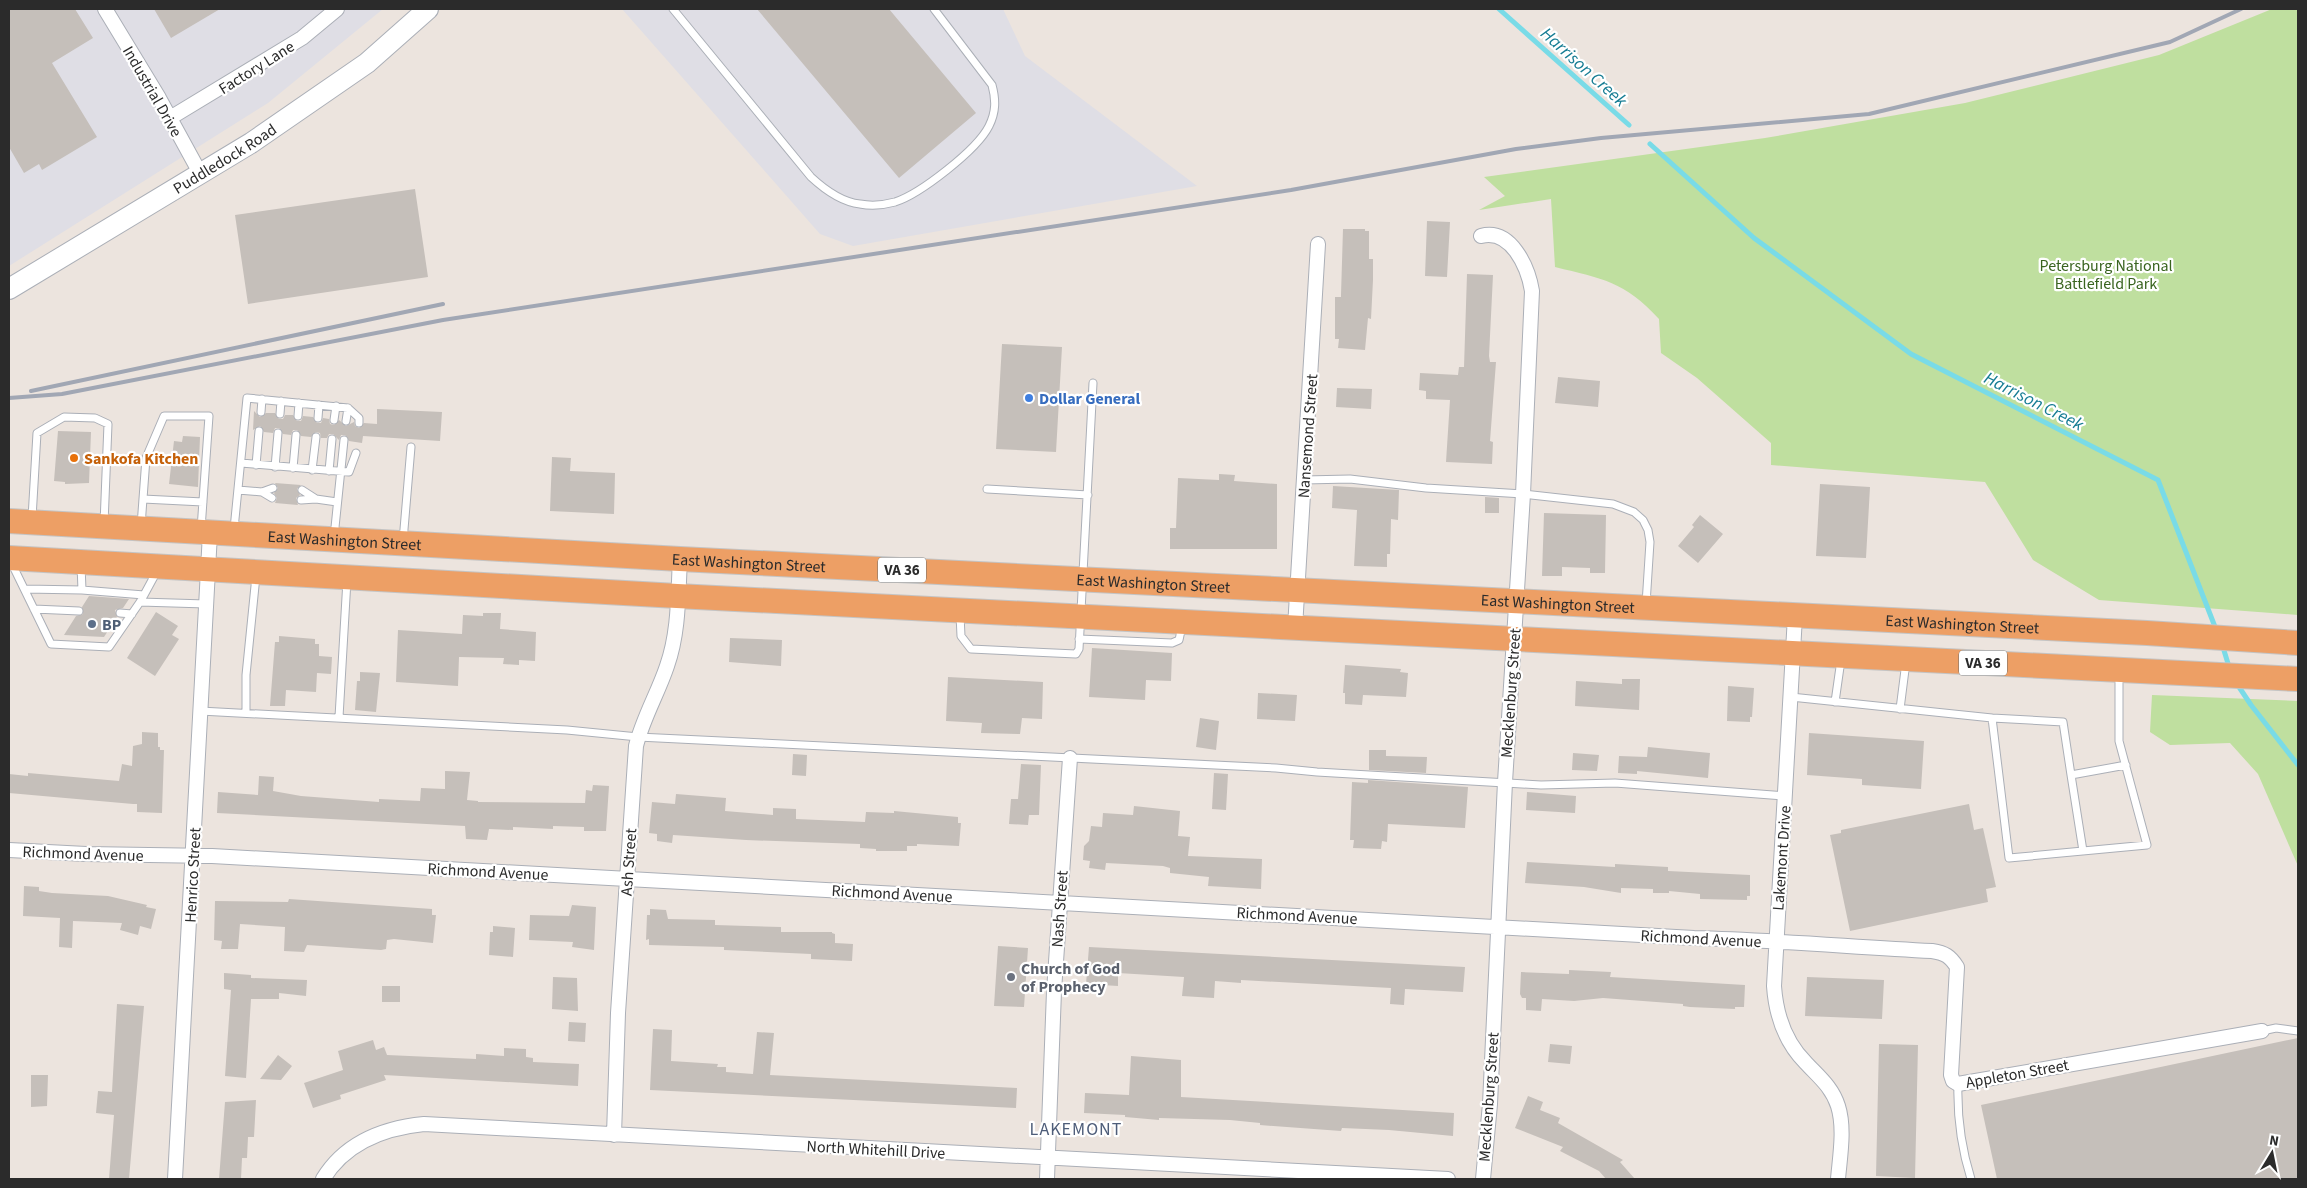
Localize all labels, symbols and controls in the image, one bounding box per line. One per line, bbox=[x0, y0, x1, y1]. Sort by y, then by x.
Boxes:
water label: Harrison Creek bbox=[1535, 22, 1633, 113]
street label: Factory Lane bbox=[214, 36, 299, 100]
street label: Industrial Drive bbox=[117, 42, 187, 141]
street label: Puddledock Road bbox=[169, 119, 281, 200]
park label: Petersburg National Battlefield Park bbox=[2039, 255, 2173, 295]
water label: Harrison Creek bbox=[1980, 366, 2088, 437]
street label: Nansemond Street bbox=[1293, 373, 1323, 499]
place label: Dollar General bbox=[1039, 388, 1140, 410]
marker: Dollar General bbox=[1023, 392, 1035, 404]
place label: Sankofa Kitchen bbox=[84, 448, 199, 470]
marker: Sankofa Kitchen bbox=[68, 452, 80, 464]
street label: East Washington Street bbox=[267, 526, 423, 556]
street label: East Washington Street bbox=[671, 549, 827, 578]
road number: VA 36 bbox=[878, 558, 926, 582]
street label: East Washington Street bbox=[1076, 569, 1231, 599]
street label: East Washington Street bbox=[1480, 589, 1636, 619]
street label: East Washington Street bbox=[1885, 610, 2040, 640]
place label: BP bbox=[102, 614, 121, 636]
marker: BP bbox=[86, 618, 98, 630]
street label: Mecklenburg Street bbox=[1495, 627, 1527, 759]
road number: VA 36 bbox=[1959, 650, 2007, 676]
street label: Lakemont Drive bbox=[1767, 805, 1797, 911]
street label: Henrico Street bbox=[180, 826, 207, 923]
street label: Ash Street bbox=[616, 827, 642, 897]
street label: Richmond Avenue bbox=[22, 841, 144, 867]
street label: Richmond Avenue bbox=[427, 858, 549, 886]
street label: Nash Street bbox=[1046, 869, 1074, 948]
street label: Richmond Avenue bbox=[831, 880, 953, 908]
street label: Richmond Avenue bbox=[1236, 902, 1358, 930]
street label: Richmond Avenue bbox=[1640, 925, 1762, 953]
place label: Church of God of Prophecy bbox=[1021, 958, 1120, 998]
marker: Church of God of Prophecy bbox=[1005, 971, 1017, 983]
street label: Mecklenburg Street bbox=[1473, 1031, 1505, 1163]
street label: Appleton Street bbox=[1964, 1054, 2071, 1094]
district label: LAKEMONT bbox=[1030, 1117, 1122, 1142]
north arrow bbox=[2247, 1128, 2297, 1178]
text: N bbox=[2268, 1131, 2280, 1152]
street label: North Whitehill Drive bbox=[806, 1135, 946, 1165]

